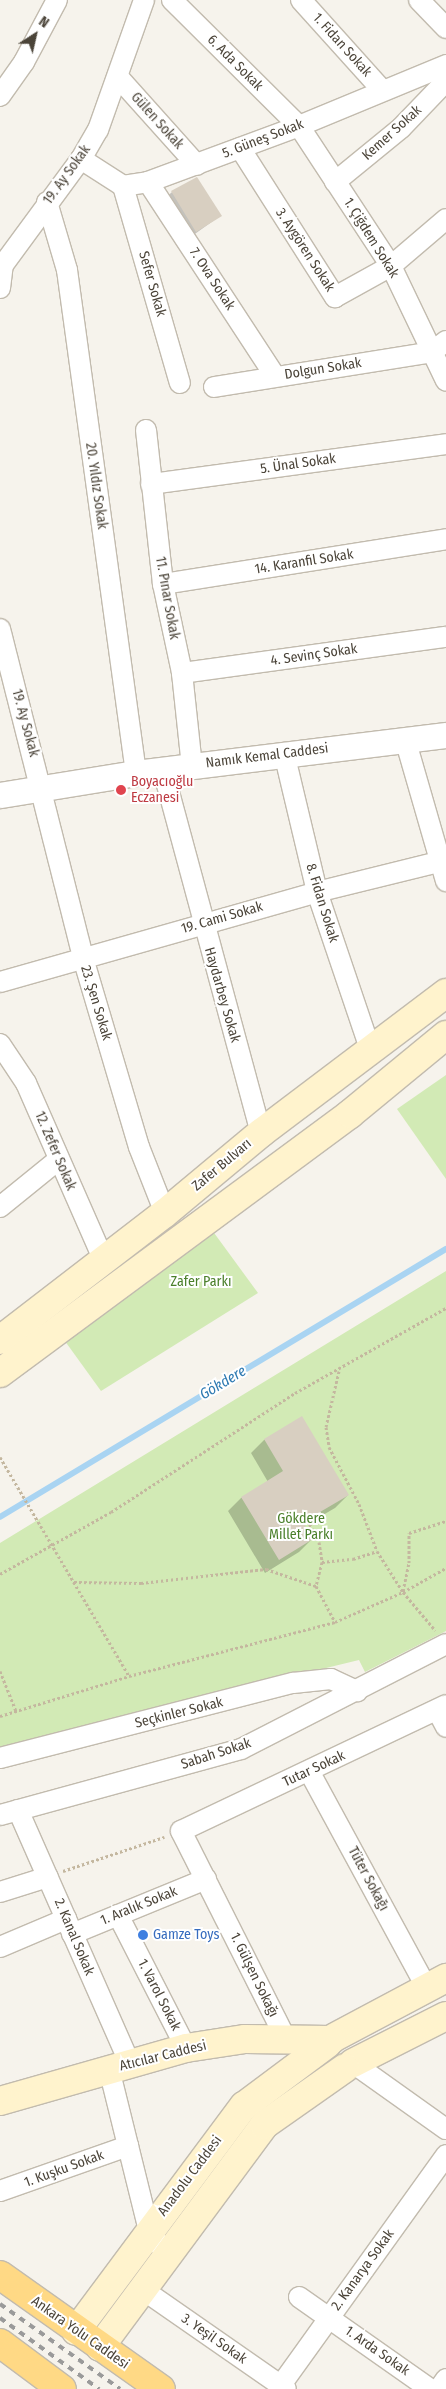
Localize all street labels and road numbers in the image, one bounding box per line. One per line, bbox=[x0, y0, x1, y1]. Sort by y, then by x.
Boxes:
street label: 1. Fidan Sokak bbox=[309, 10, 375, 80]
street label: 6. Ada Sokak bbox=[204, 32, 266, 94]
street label: Gülen Sokak bbox=[127, 89, 187, 153]
street label: Kemer Sokak bbox=[359, 102, 425, 164]
street label: 5. Güneş Sokak bbox=[220, 116, 306, 162]
street label: 19. Ay Sokak bbox=[40, 142, 94, 208]
street label: 1. Çiğdem Sokak bbox=[340, 195, 402, 281]
street label: 3. Aygören Sokak bbox=[272, 205, 338, 295]
street label: 7. Ova Sokak bbox=[186, 245, 238, 313]
street label: Sefer Sokak bbox=[135, 249, 169, 319]
street label: Dolgun Sokak bbox=[283, 355, 363, 383]
street label: 20. Yıldız Sokak bbox=[82, 442, 110, 530]
street label: 5. Ünal Sokak bbox=[259, 450, 337, 478]
street label: 14. Karanfil Sokak bbox=[253, 546, 355, 578]
street label: 11. Pınar Sokak bbox=[151, 555, 183, 641]
street label: 4. Sevinç Sokak bbox=[270, 641, 358, 669]
street label: 19. Ay Sokak bbox=[8, 687, 42, 759]
street label: Namık Kemal Caddesi bbox=[205, 740, 329, 772]
street label: 8. Fidan Sokak bbox=[302, 862, 342, 944]
street label: 19. Cami Sokak bbox=[179, 898, 265, 938]
street label: Haydarbey Sokak bbox=[200, 945, 244, 1045]
street label: 23. Şen Sokak bbox=[77, 964, 115, 1042]
street label: 12. Zefer Sokak bbox=[31, 1109, 79, 1193]
street label: Zafer Bulvarı bbox=[189, 1135, 255, 1195]
street label: Seçkinler Sokak bbox=[133, 1694, 225, 1732]
street label: Sabah Sokak bbox=[179, 1735, 253, 1773]
street label: Tutar Sokak bbox=[280, 1747, 348, 1791]
street label: Tüter Sokağı bbox=[344, 1844, 392, 1914]
street label: 1. Aralık Sokak bbox=[98, 1883, 180, 1929]
street label: 2. Kanal Sokak bbox=[50, 1896, 98, 1978]
street label: 1. Gülşen Sokağı bbox=[226, 1930, 282, 2020]
street label: 1. Varol Sokak bbox=[134, 1956, 184, 2034]
street label: Atıcılar Caddesi bbox=[118, 2037, 208, 2075]
street label: Anadolu Caddesi bbox=[154, 2133, 226, 2219]
street label: 1. Kuşku Sokak bbox=[22, 2147, 106, 2191]
street label: 2. Kanarya Sokak bbox=[328, 2226, 398, 2314]
street label: Ankara Yolu Caddesi bbox=[28, 2293, 132, 2373]
street label: 3. Yeşil Sokak bbox=[178, 2310, 250, 2368]
street label: 1. Arda Sokak bbox=[341, 2323, 413, 2379]

